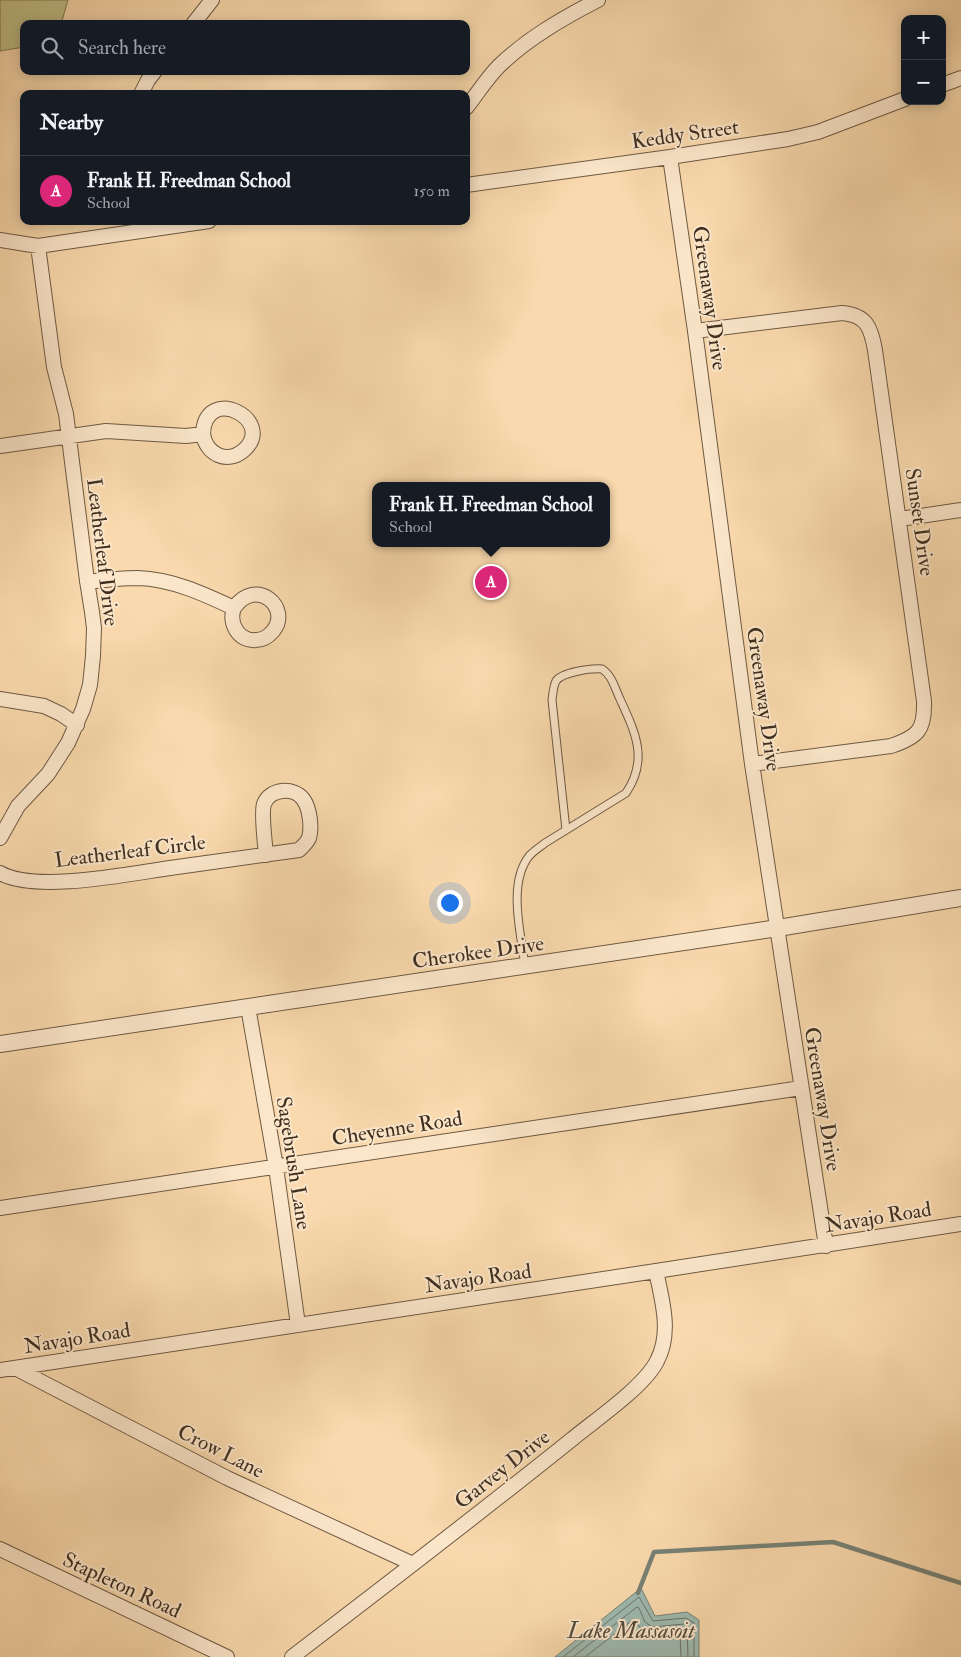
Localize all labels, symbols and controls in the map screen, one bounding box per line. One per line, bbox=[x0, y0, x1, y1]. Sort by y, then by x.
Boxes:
map controls bbox=[901, 15, 946, 105]
button: + bbox=[901, 15, 946, 60]
search box bbox=[20, 20, 470, 75]
icon: search bbox=[38, 34, 66, 62]
text: Search here bbox=[78, 36, 166, 60]
button: − bbox=[901, 60, 946, 105]
text: Nearby bbox=[40, 109, 103, 136]
street label: Keddy Street bbox=[630, 114, 741, 155]
text: Frank H. Freedman School bbox=[87, 169, 291, 193]
text: A bbox=[51, 181, 61, 201]
text: 150 m bbox=[413, 181, 450, 201]
text: School bbox=[87, 193, 130, 213]
street label: Greenaway Drive bbox=[686, 224, 733, 372]
street label: Sunset Drive bbox=[899, 466, 940, 578]
street label: Leatherleaf Drive bbox=[80, 476, 125, 628]
popup bbox=[372, 482, 610, 547]
text: Frank H. Freedman School bbox=[389, 493, 593, 517]
text: School bbox=[389, 517, 432, 537]
pin: A bbox=[475, 563, 507, 601]
street label: Greenaway Drive bbox=[740, 625, 787, 773]
street label: Leatherleaf Circle bbox=[53, 829, 207, 874]
your location bbox=[437, 890, 463, 916]
street label: Cherokee Drive bbox=[410, 930, 546, 975]
street label: Greenaway Drive bbox=[798, 1025, 847, 1173]
street label: Sagebrush Lane bbox=[270, 1095, 317, 1232]
street label: Cheyenne Road bbox=[330, 1105, 465, 1152]
street label: Navajo Road bbox=[823, 1196, 934, 1239]
street label: Navajo Road bbox=[423, 1258, 534, 1299]
street label: Navajo Road bbox=[22, 1317, 133, 1360]
street label: Crow Lane bbox=[173, 1418, 269, 1485]
street label: Garvey Drive bbox=[449, 1424, 556, 1515]
street label: Stapleton Road bbox=[58, 1546, 186, 1625]
water label: Lake Massasoit bbox=[566, 1617, 696, 1645]

